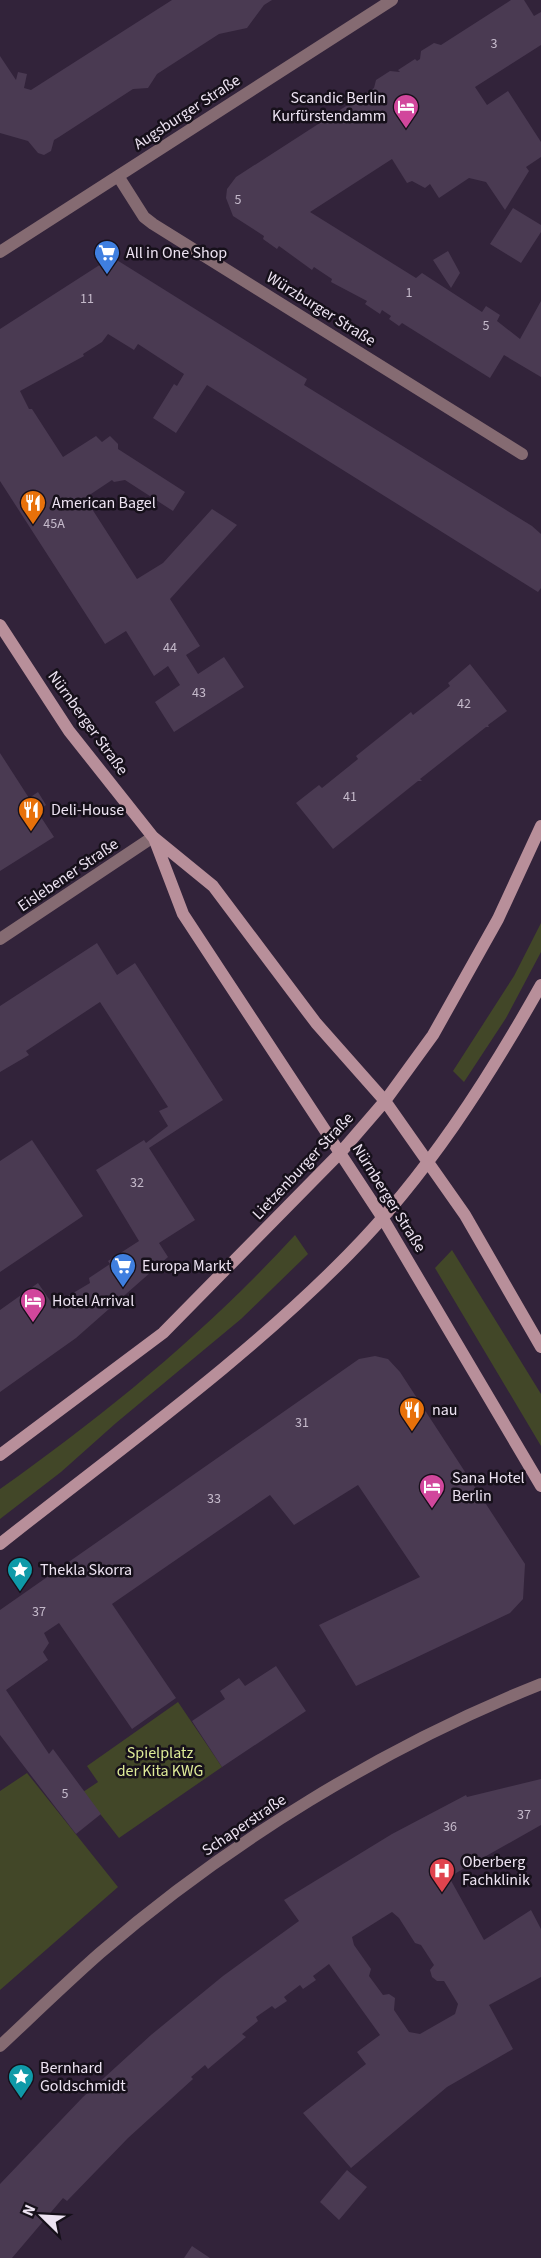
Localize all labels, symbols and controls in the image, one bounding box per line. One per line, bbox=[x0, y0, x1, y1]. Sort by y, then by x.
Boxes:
house number: 3 bbox=[491, 34, 498, 54]
street label: Augsburger Straße bbox=[129, 69, 245, 155]
place label: Scandic Berlin Kurfürstendamm bbox=[272, 87, 386, 127]
hotel icon: Scandic Berlin Kurfürstendamm bbox=[391, 92, 421, 130]
house number: 5 bbox=[235, 190, 242, 210]
supermarket icon: All in One Shop bbox=[92, 238, 122, 276]
place label: All in One Shop bbox=[126, 242, 227, 264]
street label: Würzburger Straße bbox=[262, 267, 380, 351]
house number: 1 bbox=[406, 283, 413, 303]
house number: 11 bbox=[80, 289, 94, 309]
house number: 5 bbox=[483, 316, 490, 336]
restaurant icon: American Bagel bbox=[18, 488, 48, 526]
place label: American Bagel bbox=[52, 492, 156, 514]
house number: 45A bbox=[43, 514, 65, 534]
house number: 44 bbox=[163, 638, 177, 658]
street label: Nürnberger Straße bbox=[43, 666, 133, 780]
house number: 43 bbox=[192, 683, 206, 703]
house number: 42 bbox=[457, 694, 471, 714]
house number: 41 bbox=[343, 787, 357, 807]
restaurant icon: Deli-House bbox=[16, 795, 46, 833]
place label: Deli-House bbox=[51, 799, 124, 821]
street label: Eislebener Straße bbox=[13, 833, 123, 917]
street label: Lietzenburger Straße bbox=[247, 1107, 359, 1225]
street label: Nürnberger Straße bbox=[347, 1140, 431, 1256]
house number: 32 bbox=[130, 1173, 144, 1193]
supermarket icon: Europa Markt bbox=[108, 1251, 138, 1289]
place label: Europa Markt bbox=[142, 1255, 232, 1277]
hotel icon: Hotel Arrival bbox=[18, 1286, 48, 1324]
place label: Hotel Arrival bbox=[52, 1290, 134, 1312]
restaurant icon: nau bbox=[397, 1395, 427, 1433]
place label: nau bbox=[432, 1399, 458, 1421]
house number: 31 bbox=[295, 1413, 309, 1433]
place label: Sana Hotel Berlin bbox=[452, 1467, 525, 1507]
hotel icon: Sana Hotel Berlin bbox=[417, 1472, 447, 1510]
house number: 33 bbox=[207, 1489, 221, 1509]
place icon: Thekla Skorra bbox=[5, 1555, 35, 1593]
place label: Thekla Skorra bbox=[40, 1559, 132, 1581]
house number: 37 bbox=[32, 1602, 46, 1622]
park label: Spielplatz der Kita KWG bbox=[117, 1742, 203, 1782]
house number: 5 bbox=[62, 1784, 69, 1804]
street label: Schaperstraße bbox=[198, 1789, 290, 1861]
house number: 37 bbox=[517, 1805, 531, 1825]
house number: 36 bbox=[443, 1817, 457, 1837]
place label: Oberberg Fachklinik bbox=[462, 1851, 530, 1891]
hospital icon: Oberberg Fachklinik bbox=[427, 1856, 457, 1894]
place label: Bernhard Goldschmidt bbox=[40, 2057, 126, 2097]
place icon: Bernhard Goldschmidt bbox=[6, 2062, 36, 2100]
north arrow bbox=[12, 2186, 72, 2246]
text: N bbox=[17, 2201, 41, 2220]

